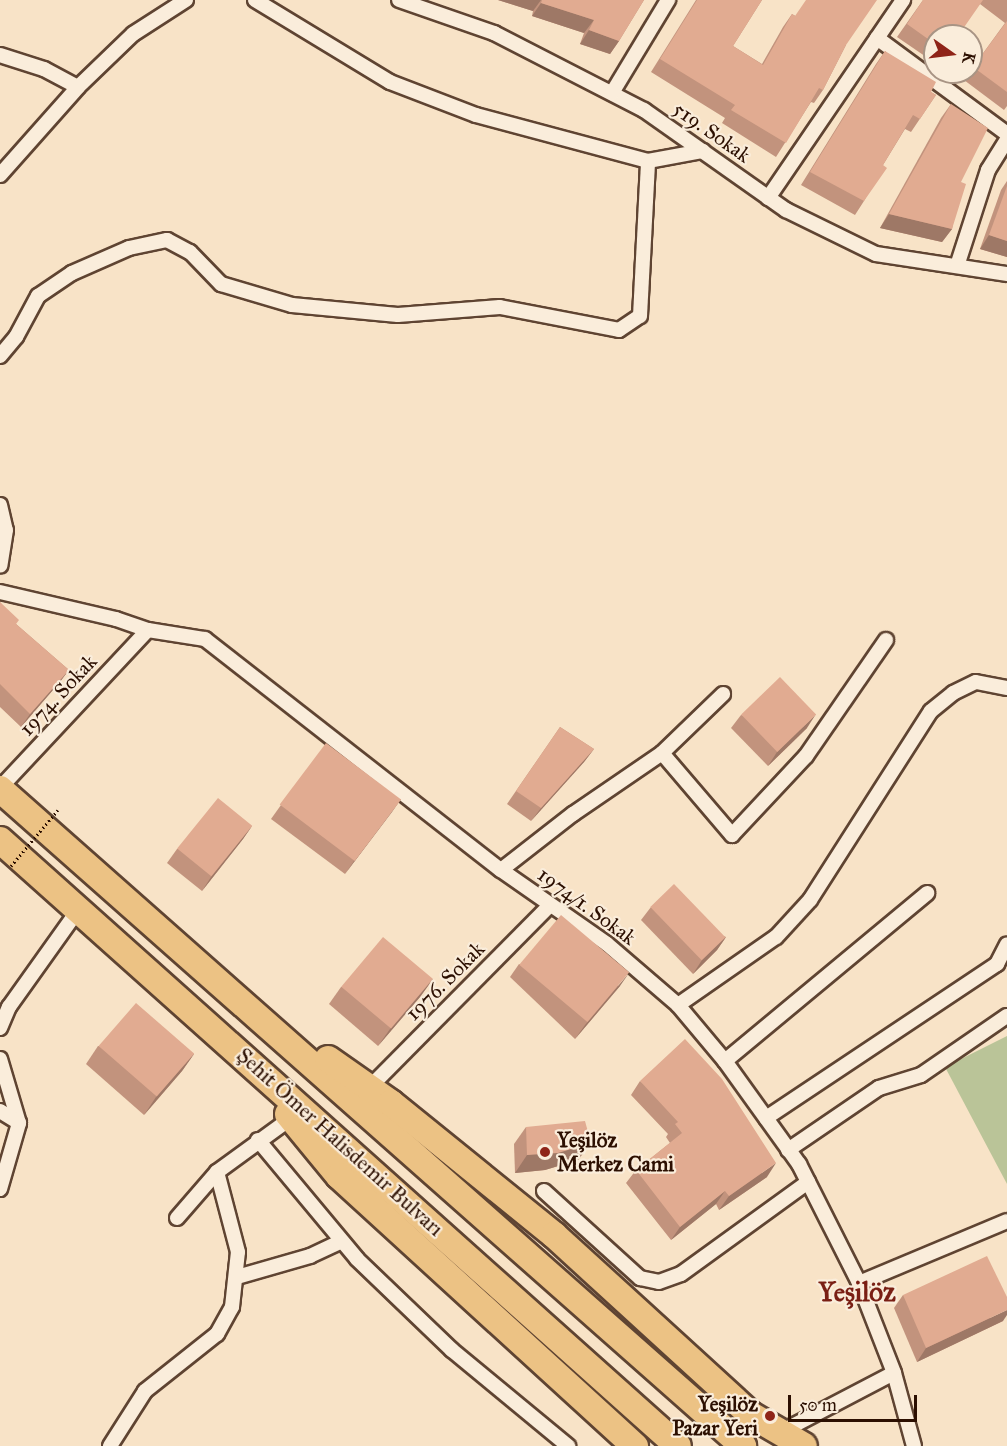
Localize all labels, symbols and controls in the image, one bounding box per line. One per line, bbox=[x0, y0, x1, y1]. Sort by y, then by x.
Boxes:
north arrow bbox=[923, 24, 983, 84]
text: K bbox=[958, 50, 980, 66]
street label: 519. Sokak bbox=[668, 96, 756, 168]
street label: 1974. Sokak bbox=[14, 649, 102, 741]
street label: 1974/1. Sokak bbox=[533, 862, 641, 950]
street label: 1976. Sokak bbox=[400, 936, 490, 1026]
street label: Şehit Ömer Halisdemir Bulvarı bbox=[232, 1043, 448, 1241]
place label: Yeşilöz Merkez Cami bbox=[557, 1127, 674, 1177]
marker: Yeşilöz Merkez Cami bbox=[538, 1145, 552, 1159]
district label: Yeşilöz bbox=[818, 1276, 896, 1308]
scale bar bbox=[791, 1383, 920, 1421]
place label: Yeşilöz Pazar Yeri bbox=[672, 1391, 758, 1441]
text: 50 m bbox=[799, 1394, 837, 1416]
marker: Yeşilöz Pazar Yeri bbox=[763, 1409, 777, 1423]

